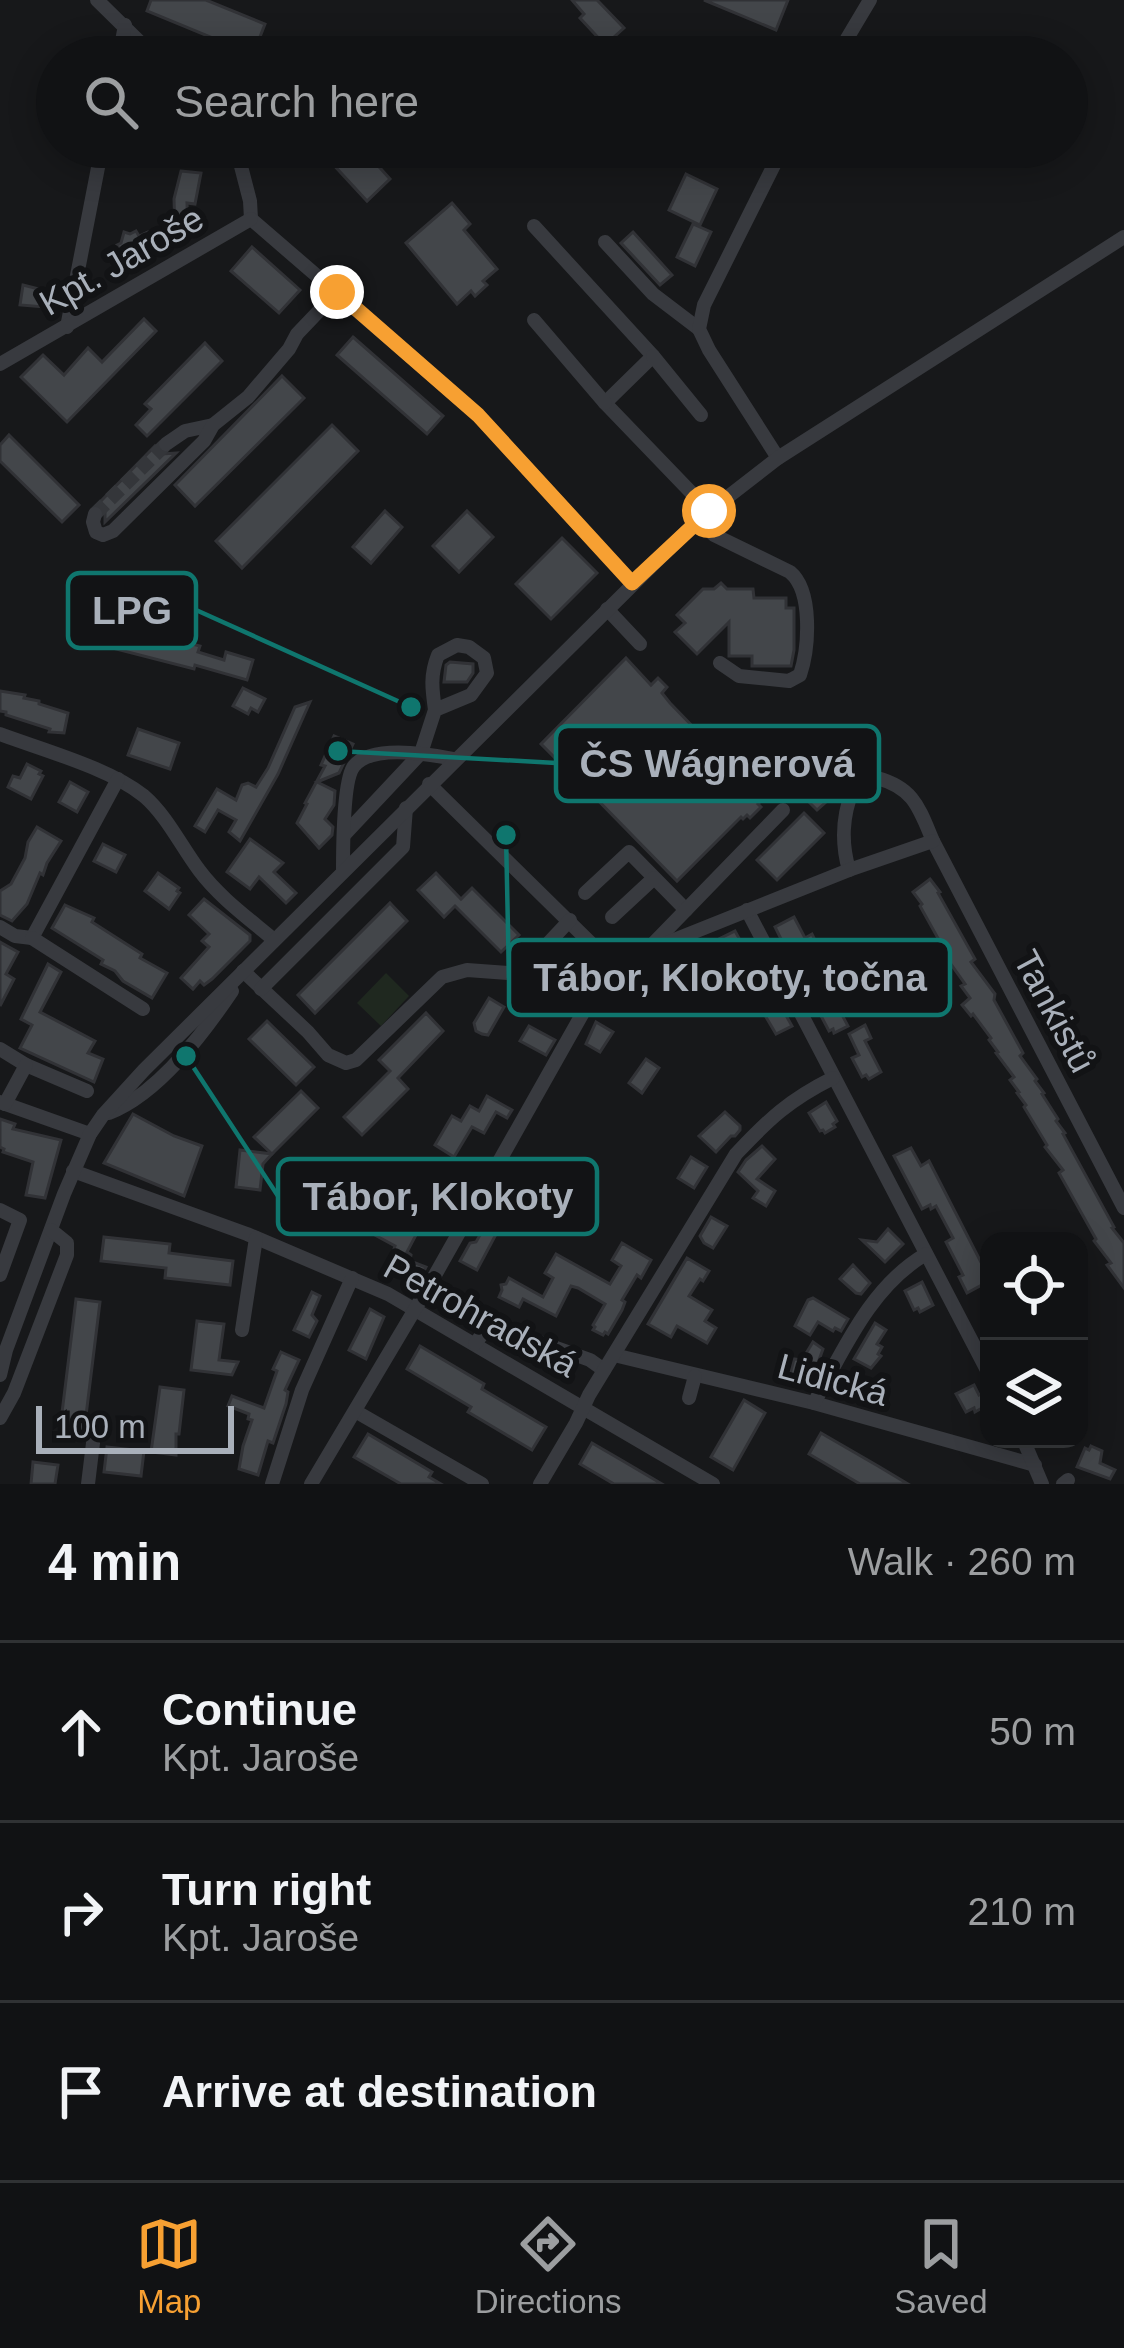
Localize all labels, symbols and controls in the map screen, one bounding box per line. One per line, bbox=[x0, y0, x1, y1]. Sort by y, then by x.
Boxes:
search box bbox=[36, 36, 1088, 168]
icon: search bbox=[78, 69, 144, 135]
text: Search here bbox=[174, 76, 419, 127]
street label: Kpt. Jaroše bbox=[32, 197, 210, 324]
route end bbox=[310, 265, 364, 319]
route start bbox=[682, 484, 736, 538]
callout: LPG bbox=[68, 573, 196, 648]
text: LPG bbox=[92, 589, 172, 632]
callout: ČS Wágnerová bbox=[556, 726, 879, 801]
text: ČS Wágnerová bbox=[579, 741, 855, 785]
callout: Tábor, Klokoty, točna bbox=[509, 940, 950, 1015]
street label: Tankistů bbox=[1005, 943, 1104, 1079]
text: Tábor, Klokoty, točna bbox=[533, 956, 927, 999]
callout: Tábor, Klokoty bbox=[278, 1159, 597, 1234]
text: Tábor, Klokoty bbox=[303, 1175, 574, 1218]
map controls bbox=[980, 1232, 1088, 1448]
button: locate bbox=[980, 1232, 1088, 1340]
street label: Petrohradská bbox=[377, 1246, 585, 1386]
button: layers bbox=[980, 1340, 1088, 1448]
street label: Lidická bbox=[773, 1345, 893, 1414]
scale bar bbox=[36, 1400, 234, 1453]
text: 100 m bbox=[54, 1408, 146, 1445]
text: 4 min bbox=[48, 1534, 181, 1591]
text: Walk · 260 m bbox=[848, 1540, 1076, 1583]
text: Continue bbox=[162, 1684, 357, 1735]
icon: ahead bbox=[48, 1699, 114, 1765]
text: 50 m bbox=[989, 1710, 1076, 1753]
text: Kpt. Jaroše bbox=[162, 1736, 359, 1779]
text: Turn right bbox=[162, 1864, 371, 1915]
icon: right bbox=[48, 1879, 114, 1945]
text: 210 m bbox=[968, 1890, 1076, 1933]
text: Kpt. Jaroše bbox=[162, 1916, 359, 1959]
icon: arrive bbox=[48, 2059, 114, 2125]
text: Arrive at destination bbox=[162, 2066, 597, 2117]
tab: Map bbox=[136, 2211, 202, 2321]
tab: Directions bbox=[475, 2211, 622, 2321]
tab: Saved bbox=[894, 2211, 988, 2321]

